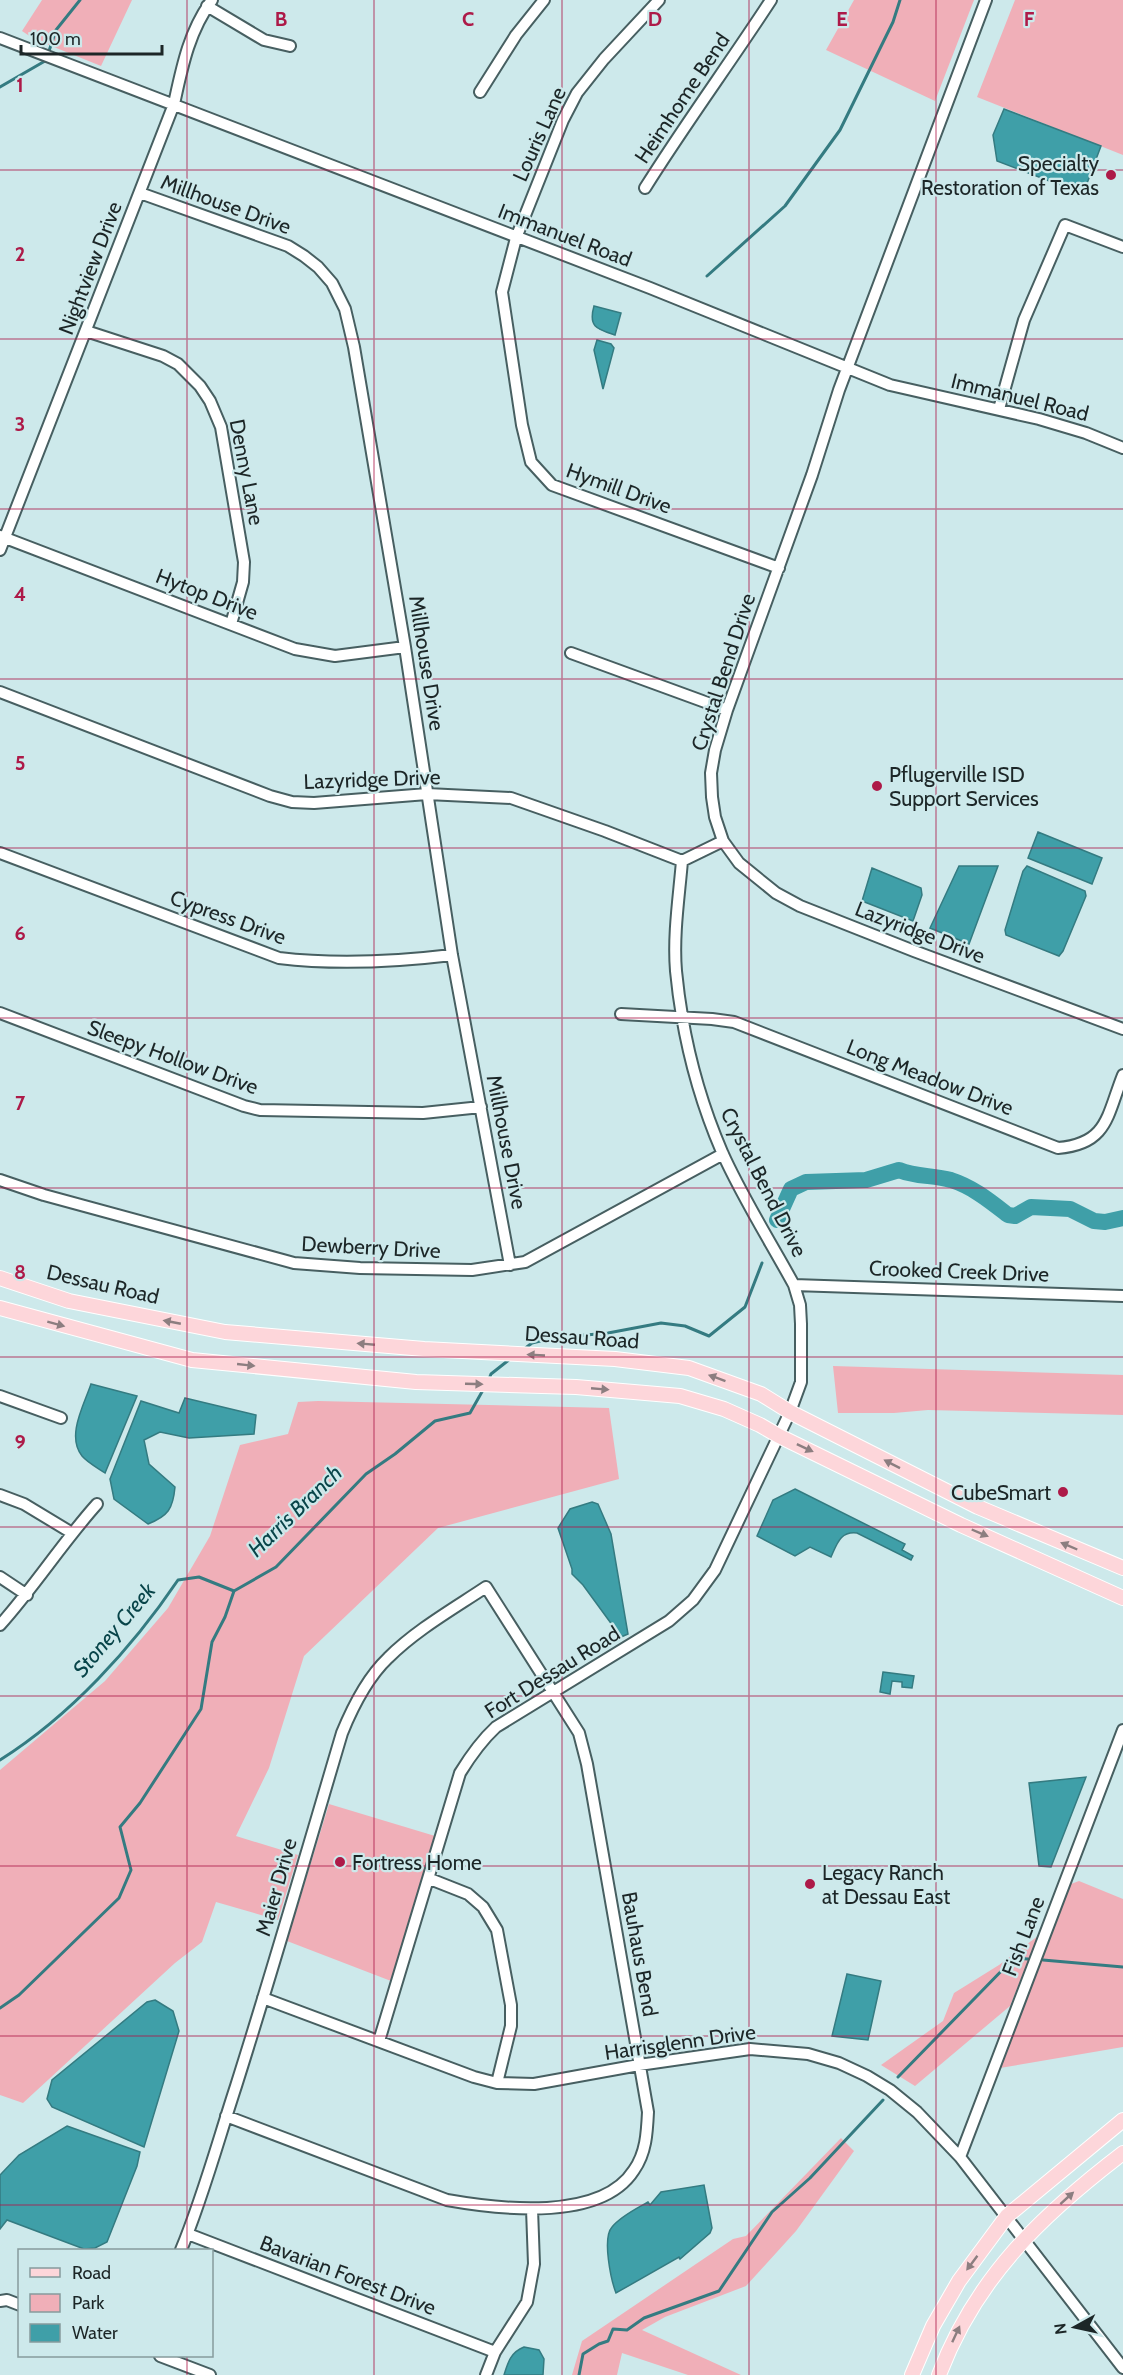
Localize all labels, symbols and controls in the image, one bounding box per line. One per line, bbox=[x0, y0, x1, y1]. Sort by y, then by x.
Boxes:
text: B bbox=[275, 7, 287, 31]
text: C bbox=[462, 7, 474, 31]
text: D bbox=[648, 7, 662, 31]
text: E bbox=[836, 7, 848, 31]
text: F bbox=[1024, 7, 1035, 31]
scale bar bbox=[21, 18, 162, 56]
text: 100 m bbox=[30, 28, 81, 50]
street label: Heimhome Bend bbox=[629, 28, 735, 168]
text: 1 bbox=[16, 73, 24, 97]
street label: Louris Lane bbox=[507, 83, 571, 185]
place label: Specialty Restoration of Texas bbox=[921, 151, 1099, 200]
marker: Specialty Restoration of Texas bbox=[1104, 168, 1118, 182]
street label: Millhouse Drive bbox=[158, 169, 295, 239]
street label: Nightview Drive bbox=[53, 198, 127, 338]
street label: Immanuel Road bbox=[495, 198, 635, 272]
text: 2 bbox=[15, 242, 25, 266]
street label: Immanuel Road bbox=[949, 368, 1091, 426]
text: 3 bbox=[15, 412, 25, 436]
street label: Denny Lane bbox=[224, 417, 270, 527]
street label: Hymill Drive bbox=[563, 457, 675, 519]
street label: Hytop Drive bbox=[152, 563, 262, 625]
text: 4 bbox=[14, 582, 26, 606]
street label: Crystal Bend Drive bbox=[686, 590, 760, 754]
street label: Millhouse Drive bbox=[404, 594, 450, 733]
text: 5 bbox=[15, 751, 25, 775]
place label: Pflugerville ISD Support Services bbox=[889, 762, 1039, 811]
street label: Lazyridge Drive bbox=[303, 764, 441, 794]
marker: Pflugerville ISD Support Services bbox=[870, 779, 884, 793]
street label: Cypress Drive bbox=[167, 884, 290, 950]
street label: Lazyridge Drive bbox=[852, 896, 989, 968]
text: 6 bbox=[14, 921, 26, 945]
street label: Sleepy Hollow Drive bbox=[84, 1015, 262, 1100]
street label: Long Meadow Drive bbox=[843, 1034, 1017, 1120]
street label: Millhouse Drive bbox=[482, 1073, 532, 1212]
text: 7 bbox=[15, 1091, 26, 1115]
street label: Crystal Bend Drive bbox=[716, 1103, 812, 1261]
street label: Dewberry Drive bbox=[301, 1231, 441, 1263]
street label: Crooked Creek Drive bbox=[869, 1255, 1050, 1287]
street label: Dessau Road bbox=[44, 1259, 162, 1309]
text: 8 bbox=[14, 1260, 26, 1284]
one-way arrow bbox=[162, 1317, 181, 1326]
one-way arrow bbox=[47, 1320, 65, 1329]
street label: Dessau Road bbox=[524, 1321, 640, 1353]
one-way arrow bbox=[356, 1339, 375, 1349]
one-way arrow bbox=[526, 1350, 545, 1359]
one-way arrow bbox=[237, 1360, 256, 1370]
one-way arrow bbox=[708, 1373, 726, 1383]
one-way arrow bbox=[465, 1379, 484, 1389]
one-way arrow bbox=[590, 1384, 609, 1394]
text: 9 bbox=[14, 1430, 26, 1454]
one-way arrow bbox=[796, 1444, 813, 1453]
water label: Harris Branch bbox=[242, 1459, 348, 1563]
one-way arrow bbox=[883, 1459, 900, 1469]
place label: CubeSmart bbox=[951, 1480, 1051, 1505]
marker: CubeSmart bbox=[1056, 1485, 1070, 1499]
one-way arrow bbox=[971, 1529, 989, 1539]
one-way arrow bbox=[1060, 1540, 1078, 1550]
water label: Stoney Creek bbox=[67, 1577, 161, 1682]
street label: Fort Dessau Road bbox=[480, 1620, 624, 1724]
street label: Maier Drive bbox=[250, 1835, 302, 1939]
place label: Fortress Home bbox=[352, 1850, 482, 1875]
marker: Fortress Home bbox=[333, 1855, 347, 1869]
place label: Legacy Ranch at Dessau East bbox=[822, 1860, 950, 1909]
marker: Legacy Ranch at Dessau East bbox=[803, 1877, 817, 1891]
street label: Bauhaus Bend bbox=[617, 1890, 663, 2018]
street label: Fish Lane bbox=[996, 1892, 1050, 1979]
street label: Harrisglenn Drive bbox=[603, 2019, 757, 2065]
one-way arrow bbox=[1059, 2191, 1074, 2205]
street label: Bavarian Forest Drive bbox=[256, 2230, 440, 2320]
legend bbox=[18, 2249, 213, 2357]
one-way arrow bbox=[966, 2255, 978, 2271]
text: Road bbox=[72, 2262, 111, 2284]
text: Park bbox=[72, 2292, 105, 2314]
north arrow bbox=[1045, 2297, 1105, 2357]
text: Water bbox=[72, 2322, 118, 2344]
text: N bbox=[1050, 2322, 1071, 2336]
one-way arrow bbox=[952, 2326, 961, 2343]

